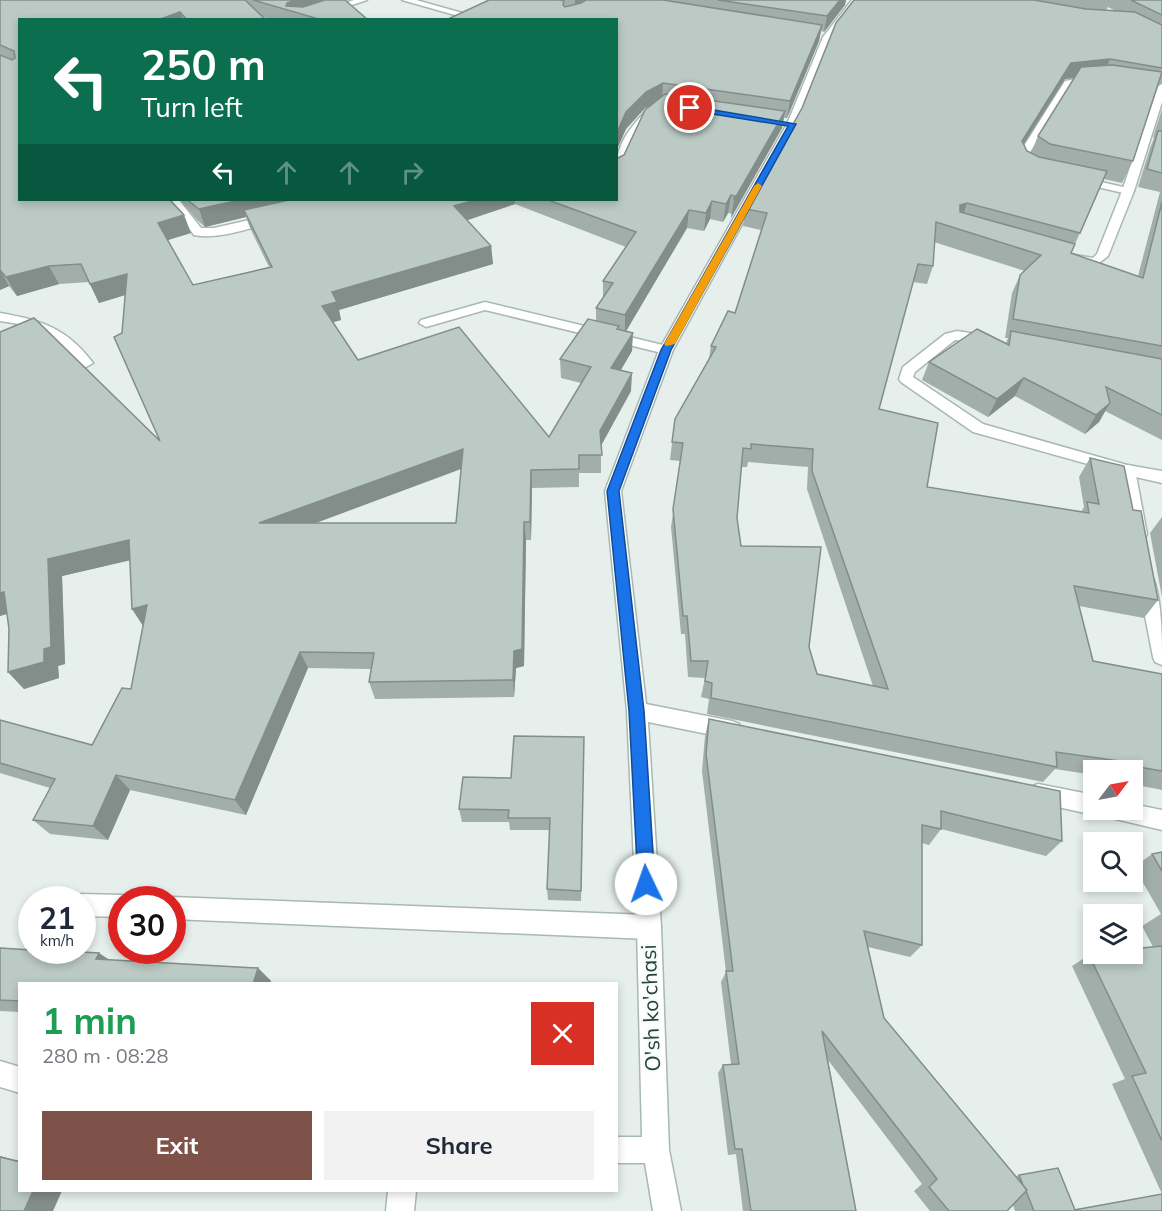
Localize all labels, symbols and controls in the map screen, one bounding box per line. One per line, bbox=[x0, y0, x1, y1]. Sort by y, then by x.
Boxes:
text: 250 m bbox=[141, 38, 266, 91]
icon: left bbox=[42, 42, 120, 120]
pin bbox=[664, 82, 715, 133]
text: Turn left bbox=[141, 90, 243, 124]
icon: arrive bbox=[673, 91, 706, 124]
icon: left bbox=[207, 156, 240, 189]
icon: ahead bbox=[270, 156, 303, 189]
icon: ahead bbox=[333, 156, 366, 189]
icon: right bbox=[396, 156, 429, 189]
north arrow bbox=[1083, 760, 1143, 820]
map controls bbox=[1083, 760, 1143, 964]
button: search bbox=[1083, 832, 1143, 892]
position arrow bbox=[614, 852, 678, 916]
speed limit sign: 30 bbox=[108, 886, 186, 964]
text: 21 bbox=[39, 899, 75, 937]
button: layers bbox=[1083, 904, 1143, 964]
text: km/h bbox=[40, 931, 74, 950]
street label: O'sh ko'chasi bbox=[635, 944, 665, 1072]
text: 1 min bbox=[42, 998, 137, 1043]
button: close bbox=[531, 1002, 594, 1065]
text: 280 m · 08:28 bbox=[42, 1043, 168, 1068]
button: Exit bbox=[42, 1111, 312, 1180]
button: Share bbox=[324, 1111, 594, 1180]

